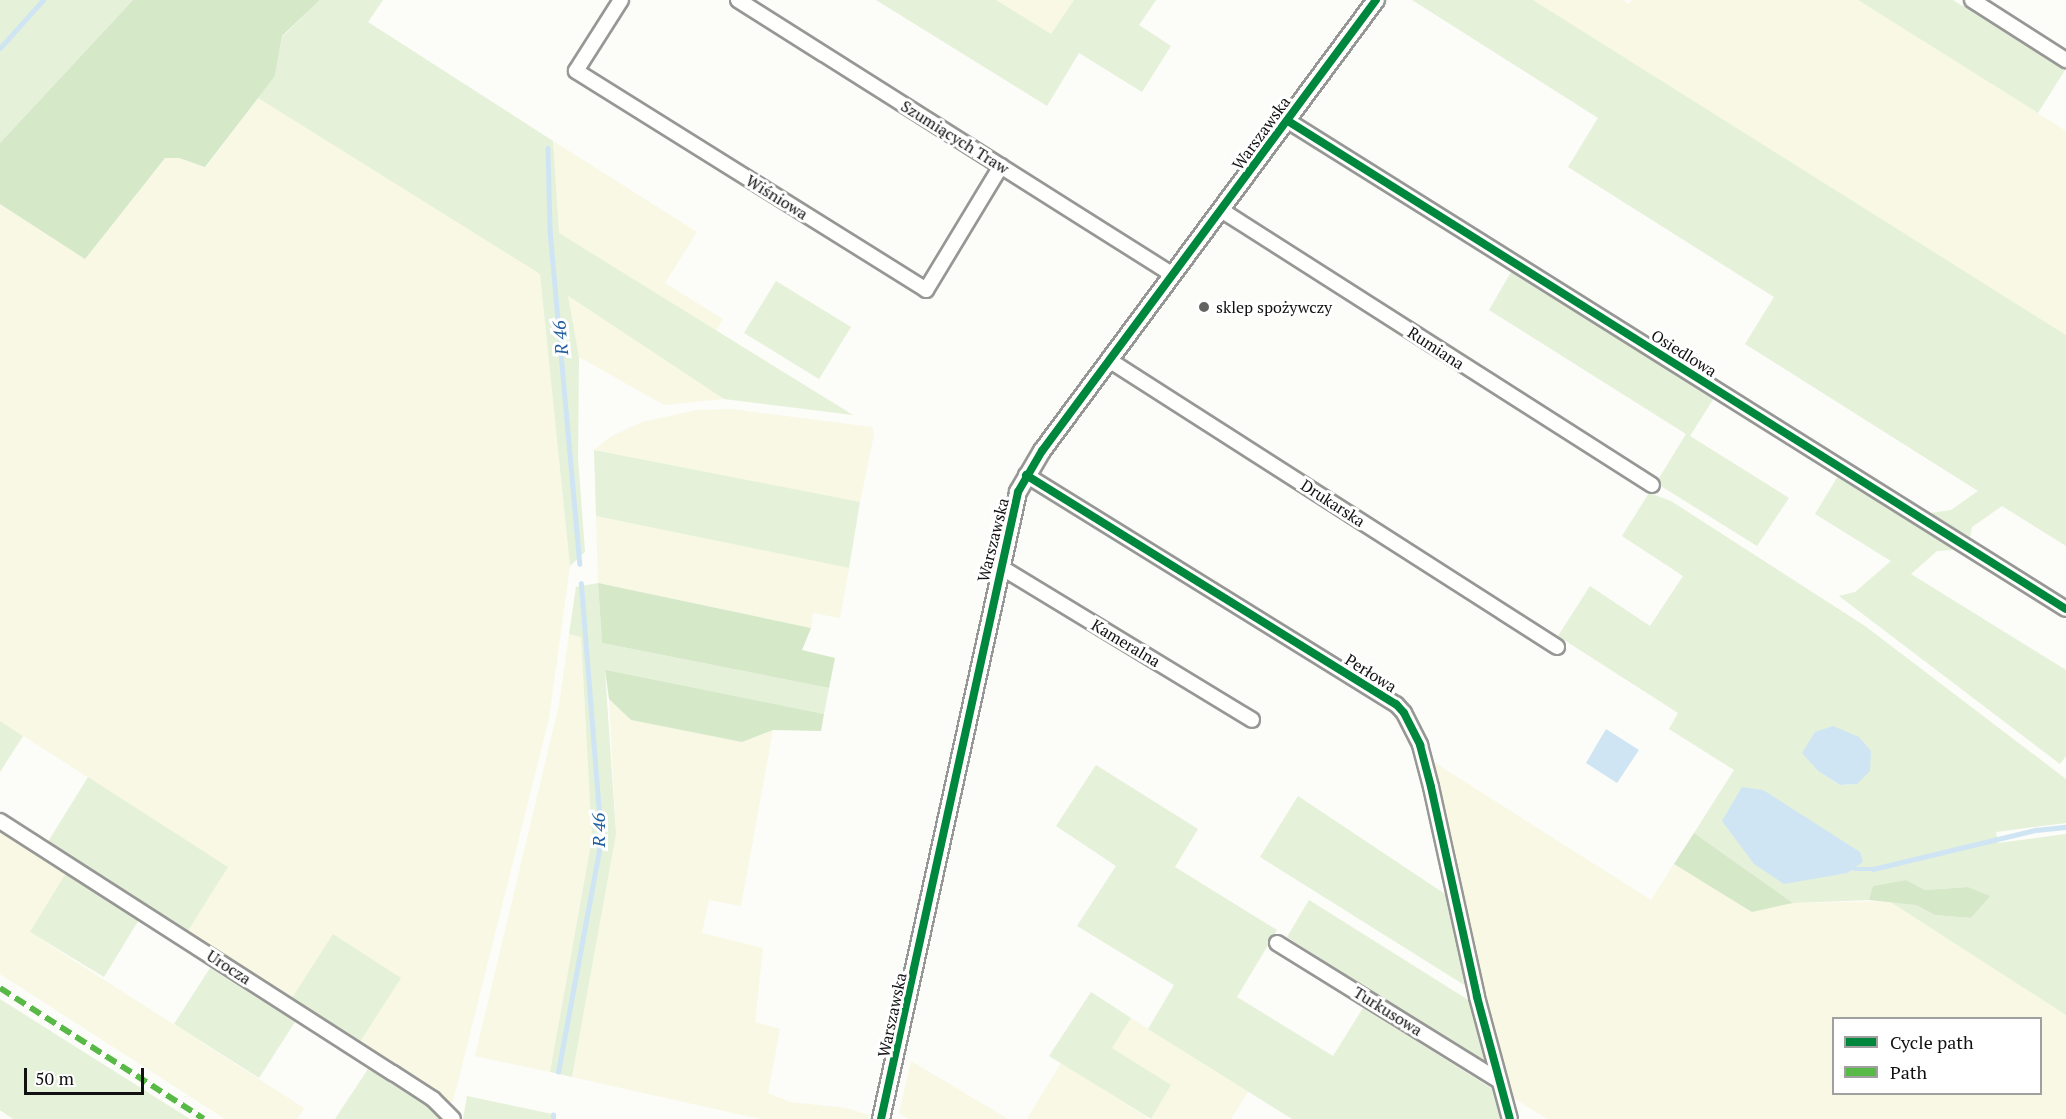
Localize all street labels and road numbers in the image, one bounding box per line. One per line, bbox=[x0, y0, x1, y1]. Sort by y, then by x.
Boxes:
street label: Warszawska bbox=[1228, 93, 1294, 173]
street label: Szumiących Traw bbox=[898, 96, 1012, 178]
street label: Wiśniowa bbox=[742, 170, 812, 224]
street label: Rumiana bbox=[1404, 323, 1468, 373]
street label: Osiedlowa bbox=[1648, 325, 1720, 381]
street label: Drukarska bbox=[1297, 475, 1369, 531]
street label: Warszawska bbox=[973, 496, 1013, 584]
street label: Kameralna bbox=[1088, 615, 1164, 671]
street label: Perłowa bbox=[1342, 650, 1400, 696]
street label: Urocza bbox=[203, 946, 255, 988]
street label: Warszawska bbox=[874, 971, 910, 1059]
street label: Turkusowa bbox=[1350, 982, 1426, 1040]

